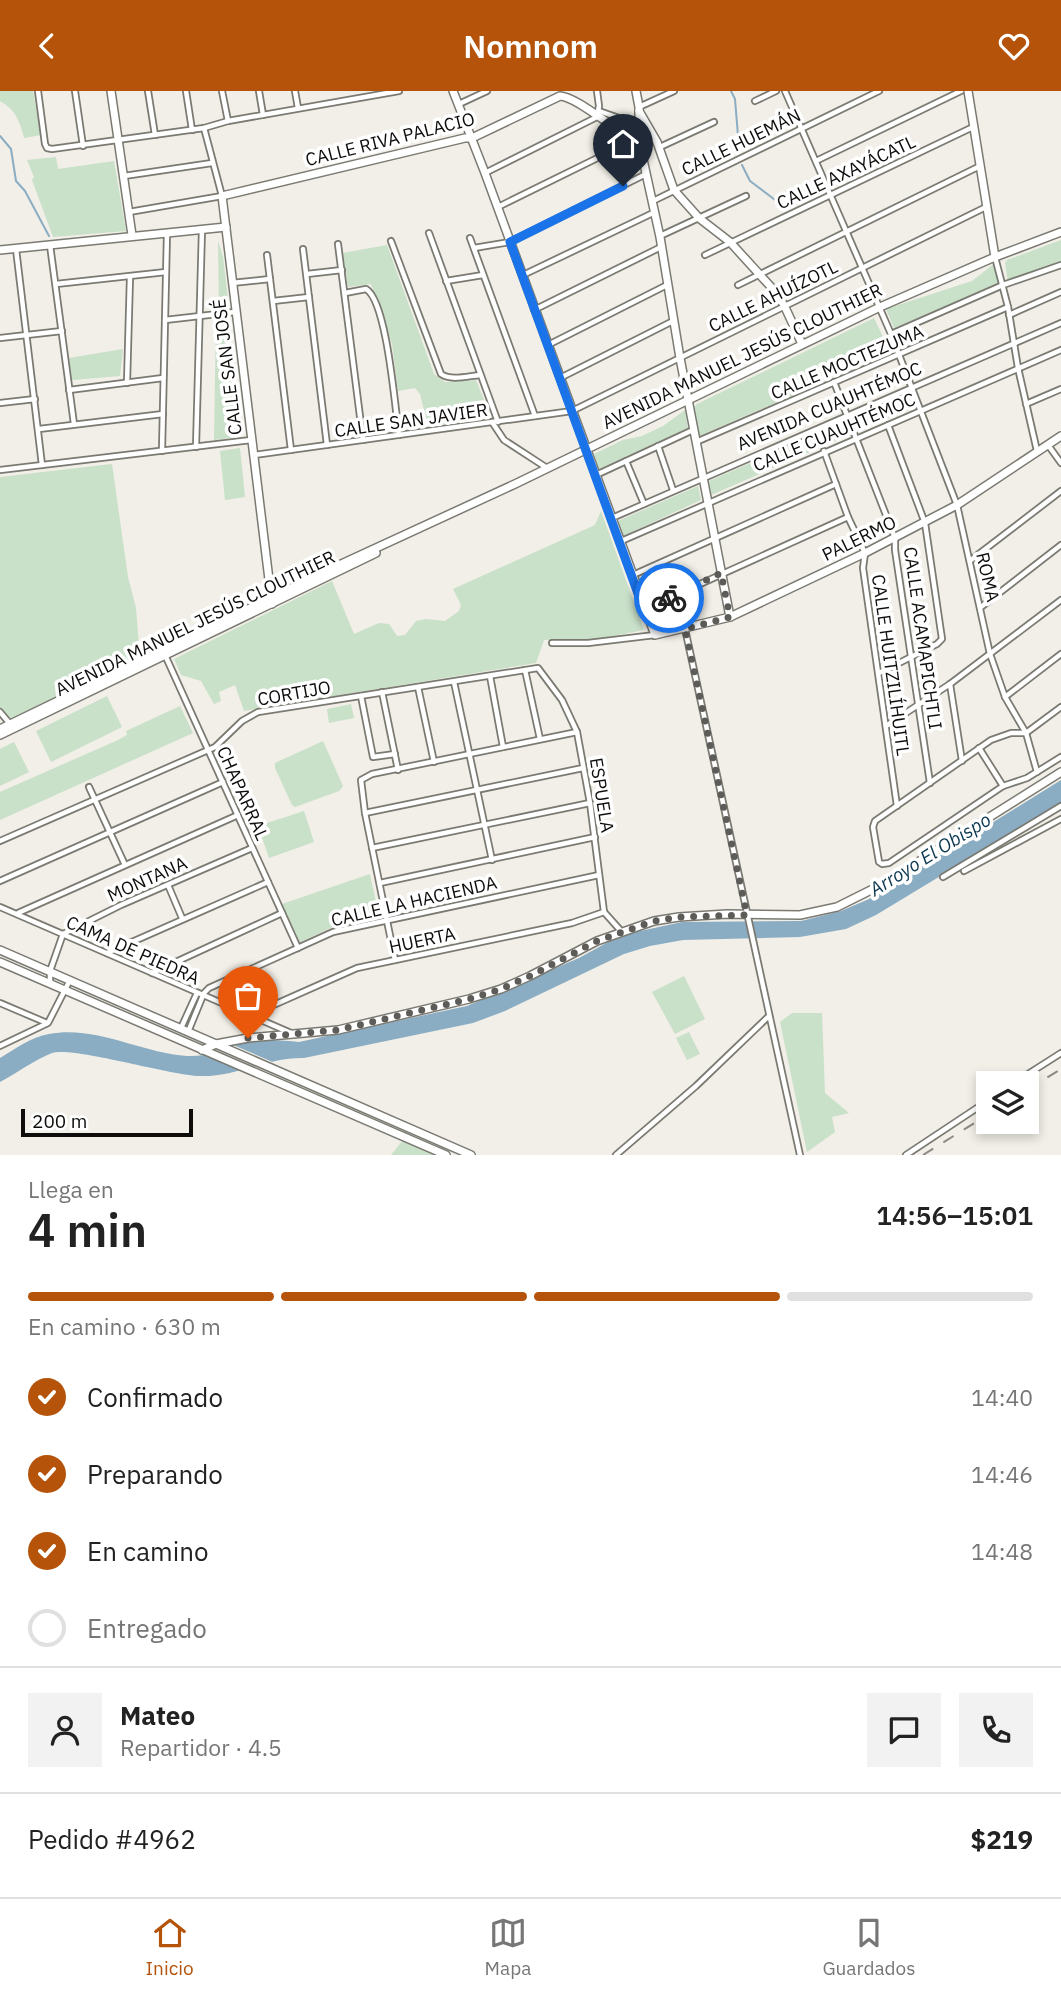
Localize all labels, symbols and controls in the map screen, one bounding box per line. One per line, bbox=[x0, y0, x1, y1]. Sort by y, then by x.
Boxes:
text: Nomnom bbox=[463, 25, 598, 67]
icon: back bbox=[28, 27, 66, 65]
icon: heart bbox=[995, 27, 1033, 65]
street label: CALLE HUEMÁN bbox=[678, 103, 804, 181]
street label: CALLE RIVA PALACIO bbox=[303, 107, 477, 171]
pin bbox=[593, 114, 653, 186]
icon: home bbox=[604, 125, 642, 163]
street label: CALLE AXAYÁCATL bbox=[773, 130, 919, 214]
street label: CALLE AHUÍZOTL bbox=[705, 255, 841, 337]
street label: AVENIDA MANUEL JESÚS CLOUTHIER bbox=[598, 278, 886, 434]
street label: CALLE SAN JOSÉ bbox=[207, 297, 247, 437]
street label: CALLE MOCTEZUMA bbox=[767, 319, 927, 405]
street label: AVENIDA CUAUHTÉMOC bbox=[733, 357, 925, 455]
street label: CALLE CUAUHTÉMOC bbox=[749, 387, 919, 477]
street label: CALLE SAN JAVIER bbox=[333, 398, 489, 442]
street label: PALERMO bbox=[818, 510, 900, 566]
street label: AVENIDA MANUEL JESÚS CLOUTHIER bbox=[51, 545, 339, 701]
street label: CALLE ACAMAPICHTLI bbox=[899, 545, 947, 731]
street label: ROMA bbox=[971, 550, 1005, 605]
courier bbox=[634, 563, 704, 633]
street label: CALLE HUITZILÍHUITL bbox=[867, 573, 915, 757]
icon: bike bbox=[650, 579, 688, 617]
street label: CORTIJO bbox=[256, 675, 332, 711]
street label: CHAPARRAL bbox=[212, 742, 274, 844]
street label: ESPUELA bbox=[585, 756, 619, 835]
water label: Arroyo El Obispo bbox=[864, 807, 995, 901]
street label: MONTANA bbox=[103, 851, 191, 907]
street label: CALLE LA HACIENDA bbox=[329, 871, 500, 931]
street label: CAMA DE PIEDRA bbox=[63, 910, 204, 990]
street label: HUERTA bbox=[387, 922, 458, 958]
pin bbox=[218, 966, 278, 1038]
icon: bag bbox=[229, 977, 267, 1015]
map controls bbox=[976, 1071, 1039, 1134]
button: layers bbox=[976, 1071, 1039, 1134]
scale bar bbox=[21, 1106, 192, 1138]
text: 200 m bbox=[32, 1109, 87, 1133]
text: Llega en bbox=[28, 1174, 114, 1204]
text: 14:56–15:01 bbox=[876, 1198, 1033, 1232]
text: 4 min bbox=[28, 1200, 147, 1260]
text: En camino · 630 m bbox=[28, 1311, 221, 1341]
icon: check bbox=[28, 1378, 66, 1416]
text: Confirmado bbox=[87, 1380, 223, 1414]
text: 14:40 bbox=[971, 1382, 1033, 1412]
icon: check bbox=[28, 1455, 66, 1493]
text: Preparando bbox=[87, 1457, 223, 1491]
text: 14:46 bbox=[971, 1459, 1033, 1489]
icon: check bbox=[28, 1532, 66, 1570]
text: En camino bbox=[87, 1534, 209, 1568]
text: 14:48 bbox=[971, 1536, 1033, 1566]
text: Entregado bbox=[87, 1611, 207, 1645]
button: person bbox=[28, 1693, 102, 1767]
button: chat bbox=[867, 1693, 941, 1767]
button: phone bbox=[959, 1693, 1033, 1767]
text: Mateo bbox=[120, 1698, 195, 1732]
text: Repartidor · 4.5 bbox=[120, 1732, 282, 1762]
text: Pedido #4962 bbox=[28, 1822, 196, 1856]
text: $219 bbox=[971, 1822, 1033, 1856]
tab: Inicio bbox=[146, 1914, 194, 1980]
tab: Mapa bbox=[485, 1914, 531, 1980]
tab: Guardados bbox=[822, 1914, 915, 1980]

